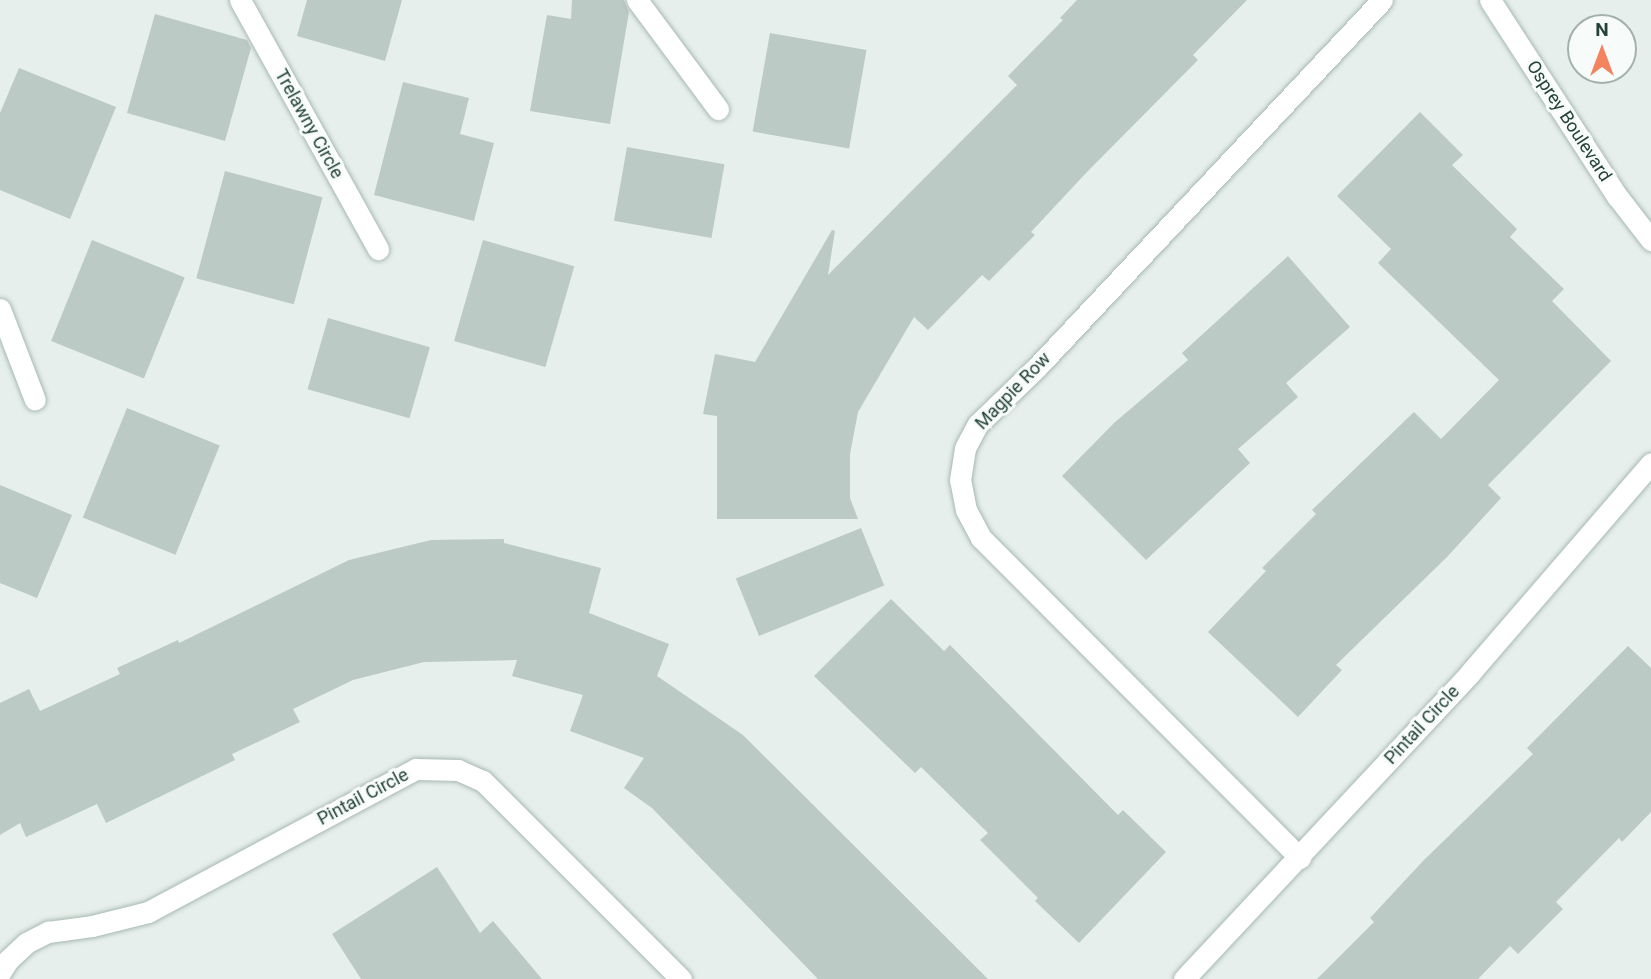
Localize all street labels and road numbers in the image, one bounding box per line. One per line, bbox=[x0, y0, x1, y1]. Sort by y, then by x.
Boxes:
street label: Osprey Boulevard bbox=[1522, 56, 1616, 186]
street label: Trelawny Circle bbox=[270, 66, 348, 182]
street label: Magpie Row bbox=[971, 348, 1055, 434]
street label: Pintail Circle bbox=[1380, 681, 1464, 769]
street label: Pintail Circle bbox=[314, 764, 412, 830]

